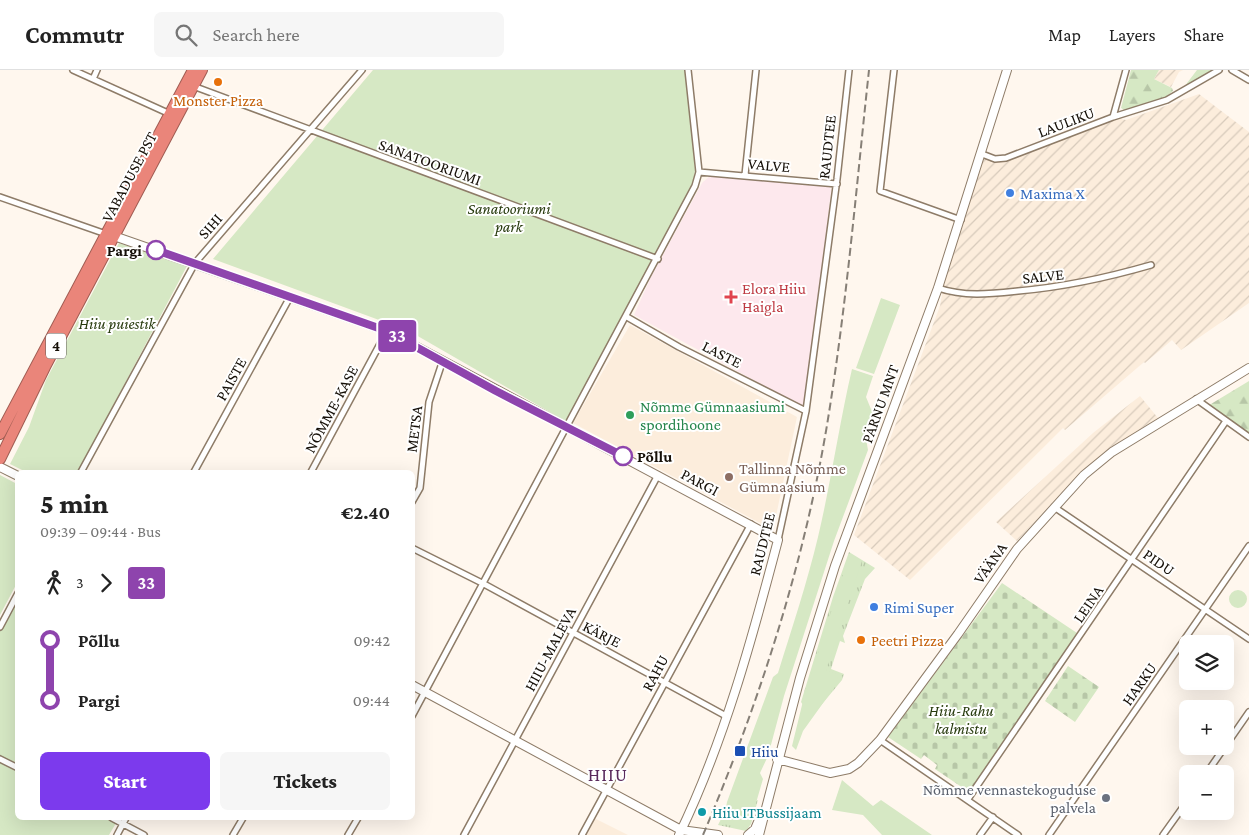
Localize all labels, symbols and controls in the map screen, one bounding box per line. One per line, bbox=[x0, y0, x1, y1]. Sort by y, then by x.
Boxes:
search box bbox=[154, 12, 504, 57]
text: Commutr bbox=[25, 21, 124, 48]
icon: search bbox=[172, 21, 200, 49]
text: Search here bbox=[212, 24, 300, 45]
text: Map bbox=[1048, 25, 1081, 45]
text: Layers bbox=[1109, 25, 1156, 45]
text: Share bbox=[1184, 25, 1224, 45]
marker: Monster Pizza bbox=[212, 76, 224, 88]
place label: Monster Pizza bbox=[173, 92, 264, 109]
street label: LAULIKU bbox=[1035, 103, 1097, 141]
street label: RAUDTEE bbox=[815, 114, 839, 180]
street label: VABADUSE PST bbox=[98, 129, 160, 225]
street label: SANATOORIUMI bbox=[376, 136, 484, 188]
street label: VALVE bbox=[747, 155, 791, 175]
place label: Maxima X bbox=[1020, 185, 1086, 202]
marker: Maxima X bbox=[1004, 187, 1016, 199]
park label: Sanatooriumi park bbox=[468, 200, 551, 236]
street label: SIHI bbox=[195, 210, 226, 242]
marker: Pargi bbox=[146, 240, 166, 260]
place label: Pargi bbox=[107, 242, 142, 259]
street label: SALVE bbox=[1021, 265, 1065, 287]
place label: Elora Hiiu Haigla bbox=[742, 280, 806, 316]
marker: Elora Hiiu Haigla bbox=[724, 290, 738, 304]
park label: Hiiu puiestik bbox=[78, 315, 157, 333]
line badge: 33 bbox=[374, 320, 420, 352]
text: 33 bbox=[388, 326, 406, 346]
road number: 4 bbox=[46, 334, 66, 358]
street label: LASTE bbox=[700, 337, 745, 371]
street label: PAISTE bbox=[212, 354, 250, 403]
street label: NÕMME-KASE bbox=[301, 362, 361, 456]
street label: PÄRNU MNT bbox=[858, 362, 902, 445]
place label: Nõmme Gümnaasiumi spordihoone bbox=[640, 398, 785, 434]
street label: METSA bbox=[403, 404, 425, 453]
marker: Nõmme Gümnaasiumi spordihoone bbox=[624, 409, 636, 421]
marker: Põllu bbox=[613, 446, 633, 466]
place label: Põllu bbox=[637, 448, 672, 465]
place label: Tallinna Nõmme Gümnaasium bbox=[739, 460, 846, 495]
street label: PARGI bbox=[678, 465, 722, 499]
marker: Tallinna Nõmme Gümnaasium bbox=[723, 471, 735, 483]
text: 5 min bbox=[40, 488, 108, 519]
text: €2.40 bbox=[341, 502, 390, 523]
street label: RAUDTEE bbox=[746, 510, 778, 577]
text: 09:39 – 09:44 · Bus bbox=[40, 523, 161, 540]
street label: VÄÄNA bbox=[970, 538, 1011, 587]
street label: PIDU bbox=[1140, 545, 1178, 579]
icon: walk bbox=[40, 569, 68, 597]
icon: forward bbox=[92, 569, 120, 597]
text: 33 bbox=[138, 573, 155, 593]
text: 3 bbox=[76, 574, 84, 591]
street label: LEINA bbox=[1069, 581, 1107, 626]
place label: Rimi Super bbox=[884, 599, 954, 617]
marker: Rimi Super bbox=[868, 601, 880, 613]
street label: HIIU-MALEVA bbox=[521, 603, 580, 694]
street label: KÄRJE bbox=[580, 617, 624, 652]
text: Põllu bbox=[78, 630, 120, 651]
text: 09:42 bbox=[354, 632, 390, 649]
place label: Peetri Pizza bbox=[871, 632, 945, 649]
marker: Peetri Pizza bbox=[855, 634, 867, 646]
map controls bbox=[1179, 635, 1234, 820]
button: layers bbox=[1179, 635, 1234, 690]
street label: RAHU bbox=[638, 652, 672, 694]
street label: HARKU bbox=[1118, 660, 1160, 708]
text: Pargi bbox=[78, 690, 120, 711]
text: 09:44 bbox=[353, 692, 390, 709]
button: + bbox=[1179, 700, 1234, 755]
park label: Hiiu-Rahu kalmistu bbox=[929, 702, 993, 737]
place label: Hiiu bbox=[751, 743, 779, 760]
marker: Hiiu bbox=[733, 744, 747, 758]
button: Start bbox=[40, 752, 210, 810]
button: Tickets bbox=[220, 752, 390, 810]
district label: HIIU bbox=[588, 764, 628, 785]
button: − bbox=[1179, 765, 1234, 820]
place label: Nõmme vennastekoguduse palvela bbox=[923, 781, 1097, 817]
marker: Nõmme vennastekoguduse palvela bbox=[1100, 792, 1112, 804]
place label: Hiiu ITBussijaam bbox=[712, 804, 822, 822]
marker: Hiiu ITBussijaam bbox=[696, 806, 708, 818]

